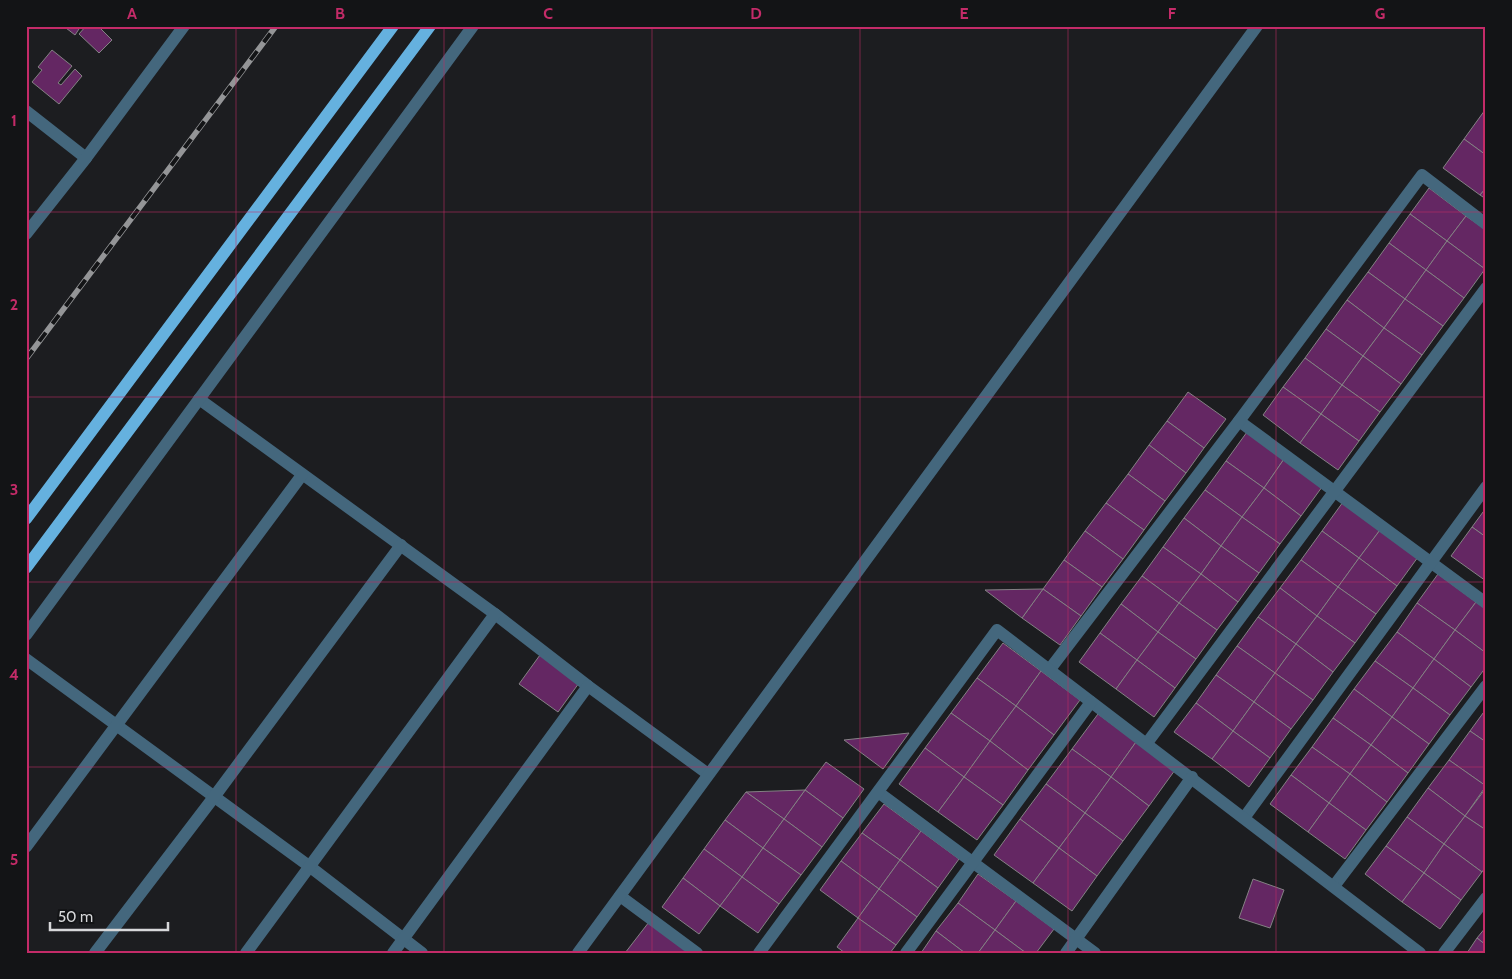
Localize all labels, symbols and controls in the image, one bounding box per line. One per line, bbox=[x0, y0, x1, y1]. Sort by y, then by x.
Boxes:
text: A bbox=[127, 4, 137, 23]
text: B bbox=[335, 4, 345, 23]
text: C bbox=[543, 4, 553, 23]
text: D bbox=[750, 4, 762, 23]
text: E bbox=[959, 4, 969, 23]
text: F bbox=[1168, 4, 1177, 23]
text: G bbox=[1375, 4, 1385, 23]
text: 1 bbox=[11, 111, 17, 130]
text: 2 bbox=[10, 295, 18, 314]
text: 3 bbox=[10, 480, 18, 499]
text: 4 bbox=[9, 665, 19, 684]
text: 5 bbox=[10, 850, 18, 869]
scale bar bbox=[50, 899, 168, 931]
text: 50 m bbox=[58, 908, 93, 926]

